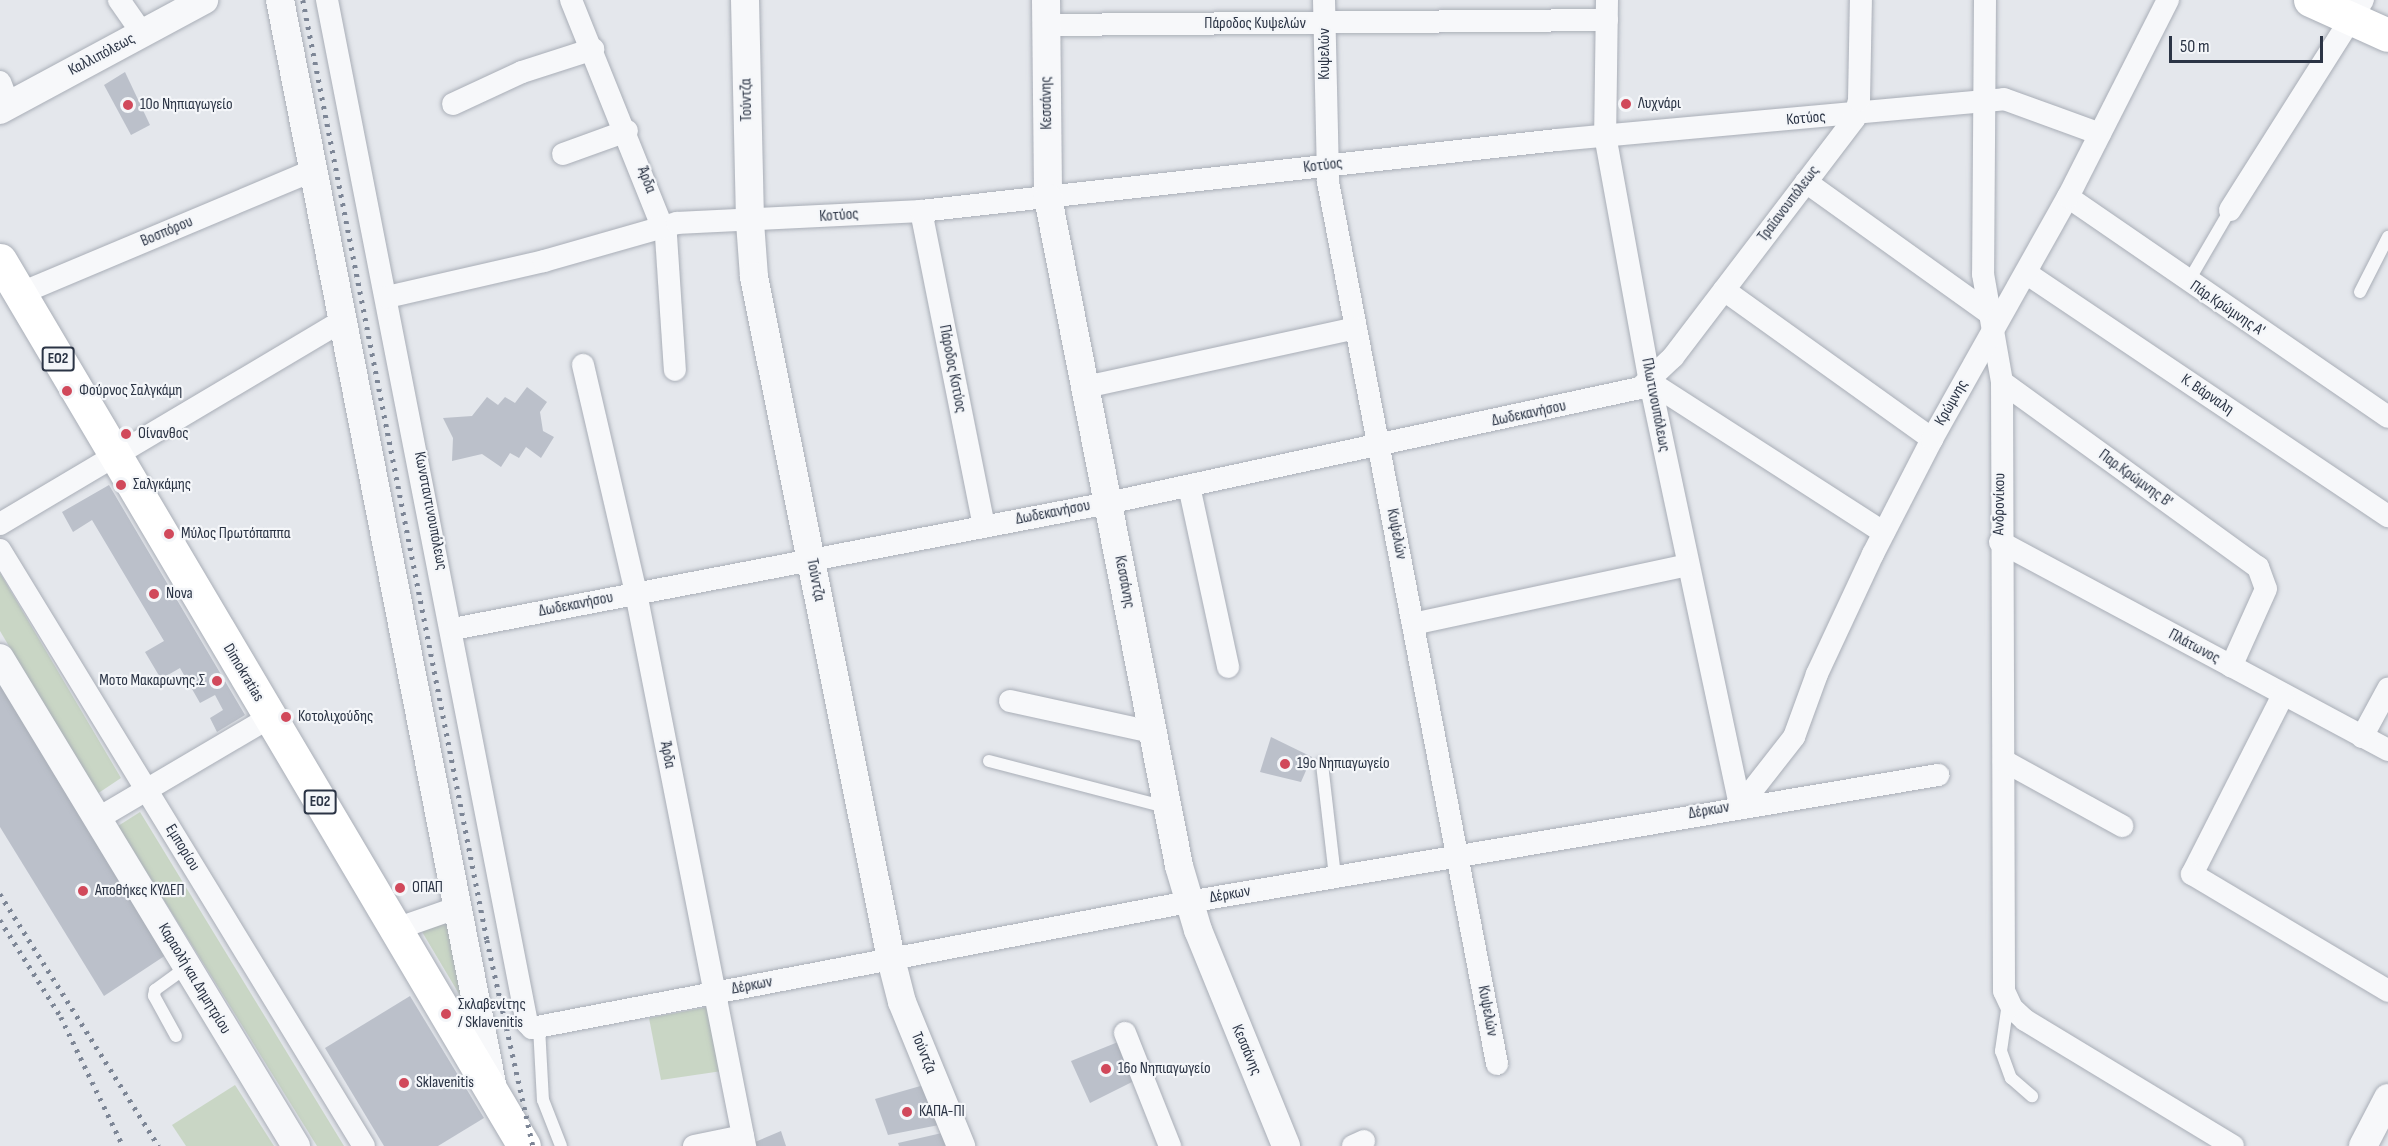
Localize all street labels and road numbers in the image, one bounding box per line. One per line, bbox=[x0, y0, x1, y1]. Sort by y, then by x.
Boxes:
street label: Πάροδος Κυψελών bbox=[1204, 14, 1306, 34]
street label: Κυψελών bbox=[1315, 28, 1335, 80]
street label: Καλλιπόλεως bbox=[65, 30, 139, 80]
street label: Κεσσάνης bbox=[1037, 76, 1057, 130]
street label: Τούντζα bbox=[737, 78, 757, 122]
street label: Κοτύος bbox=[1786, 108, 1826, 130]
street label: Κοτύος bbox=[1302, 154, 1344, 178]
street label: Τραϊανουπόλεως bbox=[1754, 162, 1824, 246]
street label: Άρδα bbox=[632, 164, 660, 196]
street label: Κοτύος bbox=[819, 205, 859, 227]
street label: Βοσπόρου bbox=[138, 212, 196, 252]
street label: Πάρ.Κρώμνης Α' bbox=[2186, 277, 2268, 341]
street label: Πάροδος Κοτύος bbox=[934, 323, 970, 415]
road number: ΕΟ2 bbox=[42, 347, 74, 371]
street label: Πλωτινουπόλεως bbox=[1636, 356, 1674, 454]
street label: Κ. Βάρναλη bbox=[2177, 370, 2237, 420]
street label: Κρώμνης bbox=[1931, 377, 1973, 429]
street label: Δωδεκανήσου bbox=[1490, 397, 1568, 431]
street label: Παρ.Κρώμνης Β' bbox=[2094, 446, 2176, 512]
street label: Κωνσταντινουπόλεως bbox=[409, 450, 451, 572]
street label: Ανδρονίκου bbox=[1990, 473, 2010, 535]
street label: Δωδεκανήσου bbox=[1014, 496, 1092, 530]
street label: Κυψελών bbox=[1382, 507, 1410, 561]
street label: Κεσσάνης bbox=[1109, 554, 1139, 610]
street label: Τούντζα bbox=[801, 557, 829, 603]
street label: Δωδεκανήσου bbox=[537, 588, 615, 622]
street label: Πλάτωνος bbox=[2165, 625, 2223, 669]
street label: Dimokratias bbox=[218, 641, 268, 705]
street label: Άρδα bbox=[655, 740, 679, 770]
road number: ΕΟ2 bbox=[304, 790, 336, 814]
street label: Δέρκων bbox=[1687, 798, 1731, 824]
street label: Εμπορίου bbox=[161, 821, 203, 875]
street label: Δέρκων bbox=[1208, 882, 1252, 908]
street label: Καραολή και Δημητρίου bbox=[153, 920, 235, 1038]
street label: Δέρκων bbox=[730, 973, 774, 999]
street label: Κυψελών bbox=[1473, 984, 1501, 1038]
street label: Κεσσάνης bbox=[1227, 1022, 1265, 1078]
street label: Τούντζα bbox=[906, 1030, 940, 1076]

